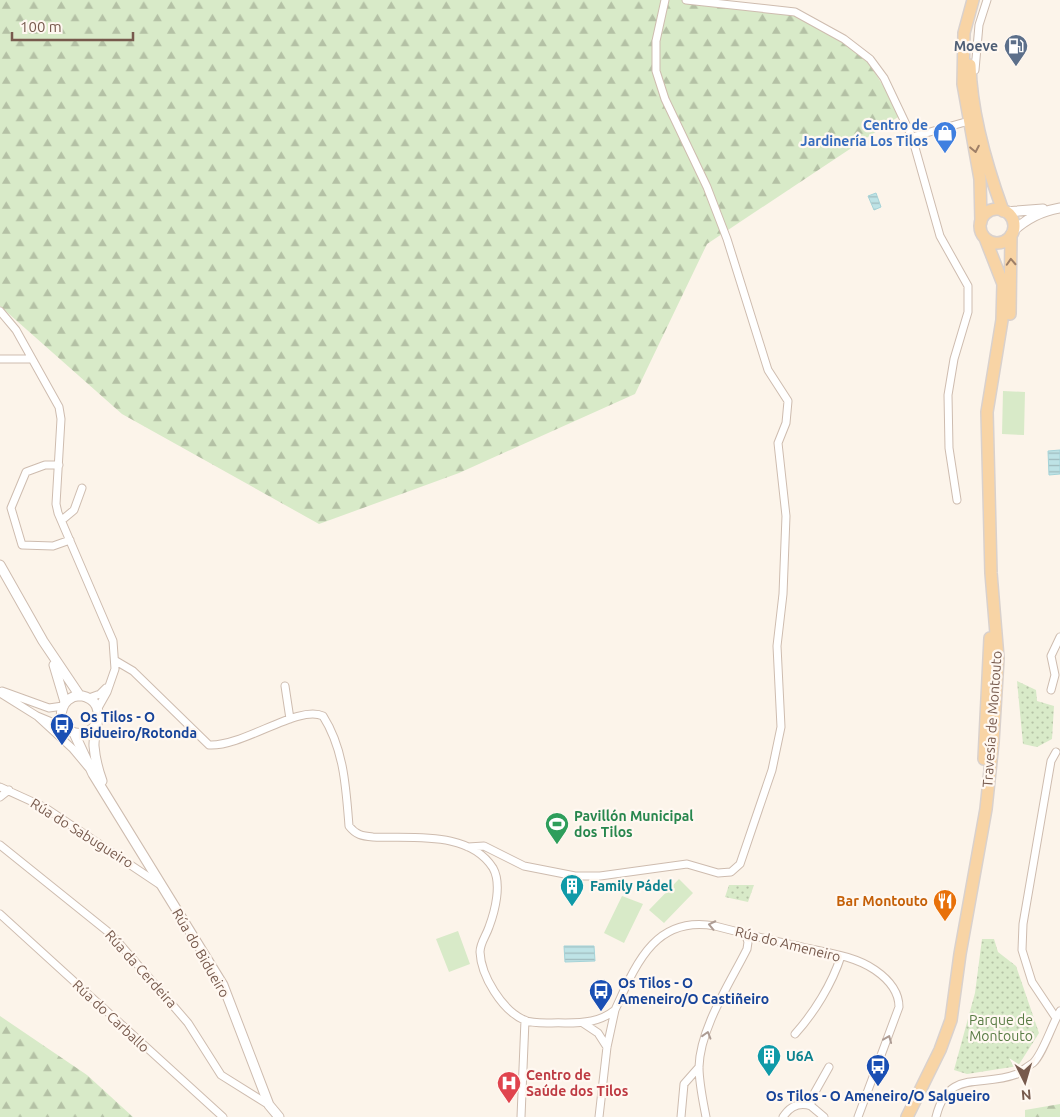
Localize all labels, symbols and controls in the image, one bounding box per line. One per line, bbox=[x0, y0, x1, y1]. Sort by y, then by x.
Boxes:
scale bar bbox=[12, 10, 134, 42]
text: 100 m bbox=[20, 18, 62, 35]
fuel station icon: Moeve bbox=[1003, 33, 1029, 67]
place label: Moeve bbox=[954, 38, 998, 54]
place label: Centro de Jardinería Los Tilos bbox=[800, 117, 928, 149]
shop icon: Centro de Jardinería Los Tilos bbox=[932, 120, 958, 154]
one-way arrow bbox=[969, 144, 979, 153]
one-way arrow bbox=[1006, 258, 1017, 266]
street label: Travesía de Montouto bbox=[979, 650, 1005, 788]
place label: Os Tilos - O Bidueiro/Rotonda bbox=[80, 709, 197, 741]
bus stop icon: Os Tilos - O Bidueiro/Rotonda bbox=[49, 712, 75, 746]
street label: Rúa do Sabugueiro bbox=[28, 795, 136, 871]
place label: Pavillón Municipal dos Tilos bbox=[574, 808, 694, 840]
sports icon: Pavillón Municipal dos Tilos bbox=[544, 811, 570, 845]
building icon: Family Pádel bbox=[559, 873, 585, 907]
place label: Family Pádel bbox=[590, 878, 673, 894]
restaurant icon: Bar Montouto bbox=[932, 888, 958, 922]
place label: Bar Montouto bbox=[836, 893, 928, 909]
street label: Rúa do Bidueiro bbox=[169, 906, 233, 1000]
one-way arrow bbox=[708, 921, 716, 931]
street label: Rúa do Ameneiro bbox=[734, 923, 842, 965]
street label: Rúa da Cerdeira bbox=[102, 927, 180, 1011]
place label: Os Tilos - O Ameneiro/O Castiñeiro bbox=[618, 975, 769, 1007]
street label: Rúa do Carballo bbox=[69, 976, 153, 1056]
bus stop icon: Os Tilos - O Ameneiro/O Castiñeiro bbox=[588, 978, 614, 1012]
park label: Parque de Montouto bbox=[969, 1012, 1033, 1044]
one-way arrow bbox=[701, 1031, 711, 1039]
one-way arrow bbox=[882, 1035, 892, 1044]
building icon: U6A bbox=[756, 1043, 782, 1077]
place label: U6A bbox=[786, 1048, 814, 1064]
bus stop icon: Os Tilos - O Ameneiro/O Salgueiro bbox=[865, 1053, 891, 1087]
north arrow bbox=[1000, 1057, 1050, 1107]
place label: Centro de Saúde dos Tilos bbox=[526, 1067, 629, 1099]
hospital icon: Centro de Saúde dos Tilos bbox=[496, 1070, 522, 1104]
text: N bbox=[1020, 1087, 1032, 1103]
place label: Os Tilos - O Ameneiro/O Salgueiro bbox=[766, 1088, 990, 1104]

